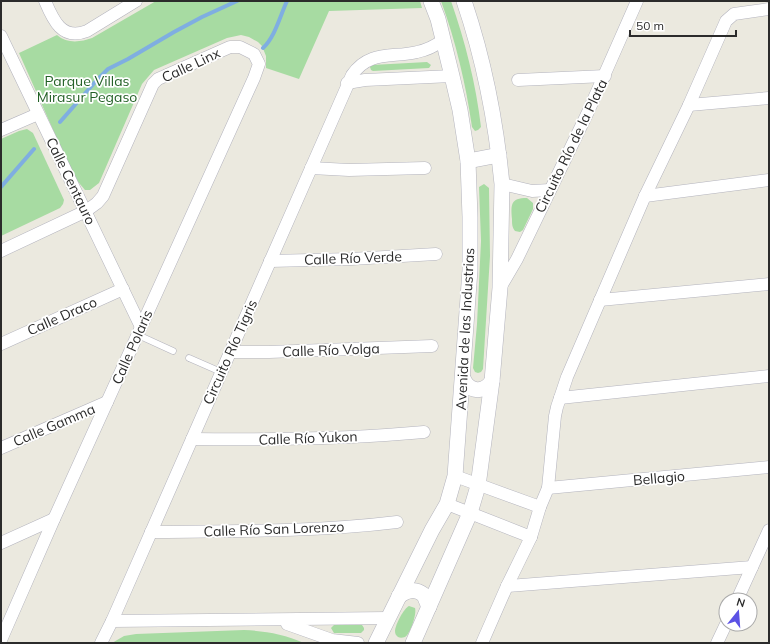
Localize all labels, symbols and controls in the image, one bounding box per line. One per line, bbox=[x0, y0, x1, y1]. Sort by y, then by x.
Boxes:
scale bar bbox=[630, 12, 736, 38]
text: 50 m bbox=[636, 18, 664, 33]
street label: Calle Linx bbox=[159, 43, 224, 86]
park label: Parque Villas Mirasur Pegaso bbox=[37, 72, 137, 106]
street label: Circuito Río de la Plata bbox=[531, 76, 611, 216]
street label: Calle Centauro bbox=[42, 134, 100, 228]
street label: Calle Río Verde bbox=[304, 247, 402, 269]
street label: Avenida de las Industrias bbox=[452, 247, 478, 411]
street label: Calle Draco bbox=[24, 293, 100, 339]
street label: Circuito Río Tigris bbox=[199, 297, 261, 407]
street label: Calle Polaris bbox=[108, 307, 156, 387]
street label: Calle Río Volga bbox=[282, 339, 380, 361]
street label: Calle Gamma bbox=[10, 400, 98, 450]
street label: Calle Río Yukon bbox=[258, 427, 358, 449]
street label: Bellagio bbox=[632, 467, 686, 489]
street label: Calle Río San Lorenzo bbox=[203, 518, 345, 540]
north arrow bbox=[718, 592, 758, 632]
text: N bbox=[735, 595, 747, 610]

